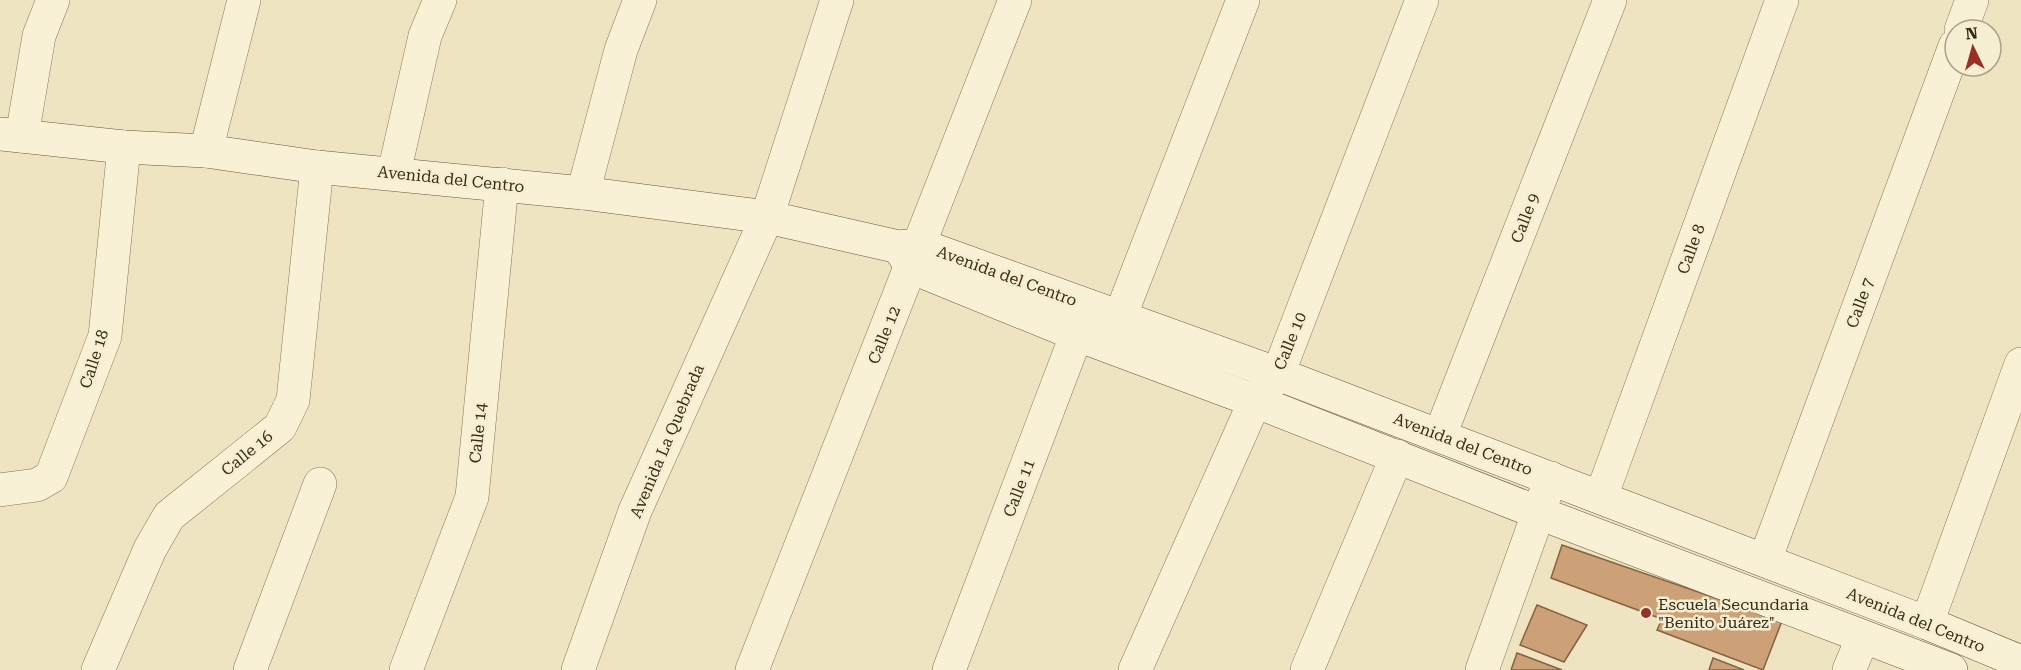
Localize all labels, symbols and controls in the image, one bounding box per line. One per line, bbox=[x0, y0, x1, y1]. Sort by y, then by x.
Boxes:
north arrow bbox=[1943, 18, 2003, 78]
text: N bbox=[1965, 24, 1979, 44]
street label: Avenida del Centro bbox=[377, 162, 526, 196]
street label: Calle 9 bbox=[1507, 190, 1543, 246]
street label: Calle 8 bbox=[1673, 221, 1709, 277]
street label: Avenida del Centro bbox=[934, 242, 1080, 310]
street label: Calle 7 bbox=[1842, 275, 1878, 331]
street label: Calle 12 bbox=[864, 303, 904, 367]
street label: Calle 10 bbox=[1270, 309, 1310, 373]
street label: Calle 18 bbox=[76, 327, 112, 391]
street label: Avenida La Quebrada bbox=[626, 361, 708, 521]
street label: Calle 14 bbox=[465, 402, 491, 464]
street label: Avenida del Centro bbox=[1391, 409, 1535, 479]
street label: Calle 16 bbox=[217, 426, 277, 480]
street label: Calle 11 bbox=[999, 456, 1039, 520]
street label: Avenida del Centro bbox=[1844, 584, 1988, 657]
place label: Escuela Secundaria "Benito Juárez" bbox=[1658, 595, 1809, 632]
marker: Escuela Secundaria "Benito Juárez" bbox=[1639, 606, 1653, 620]

